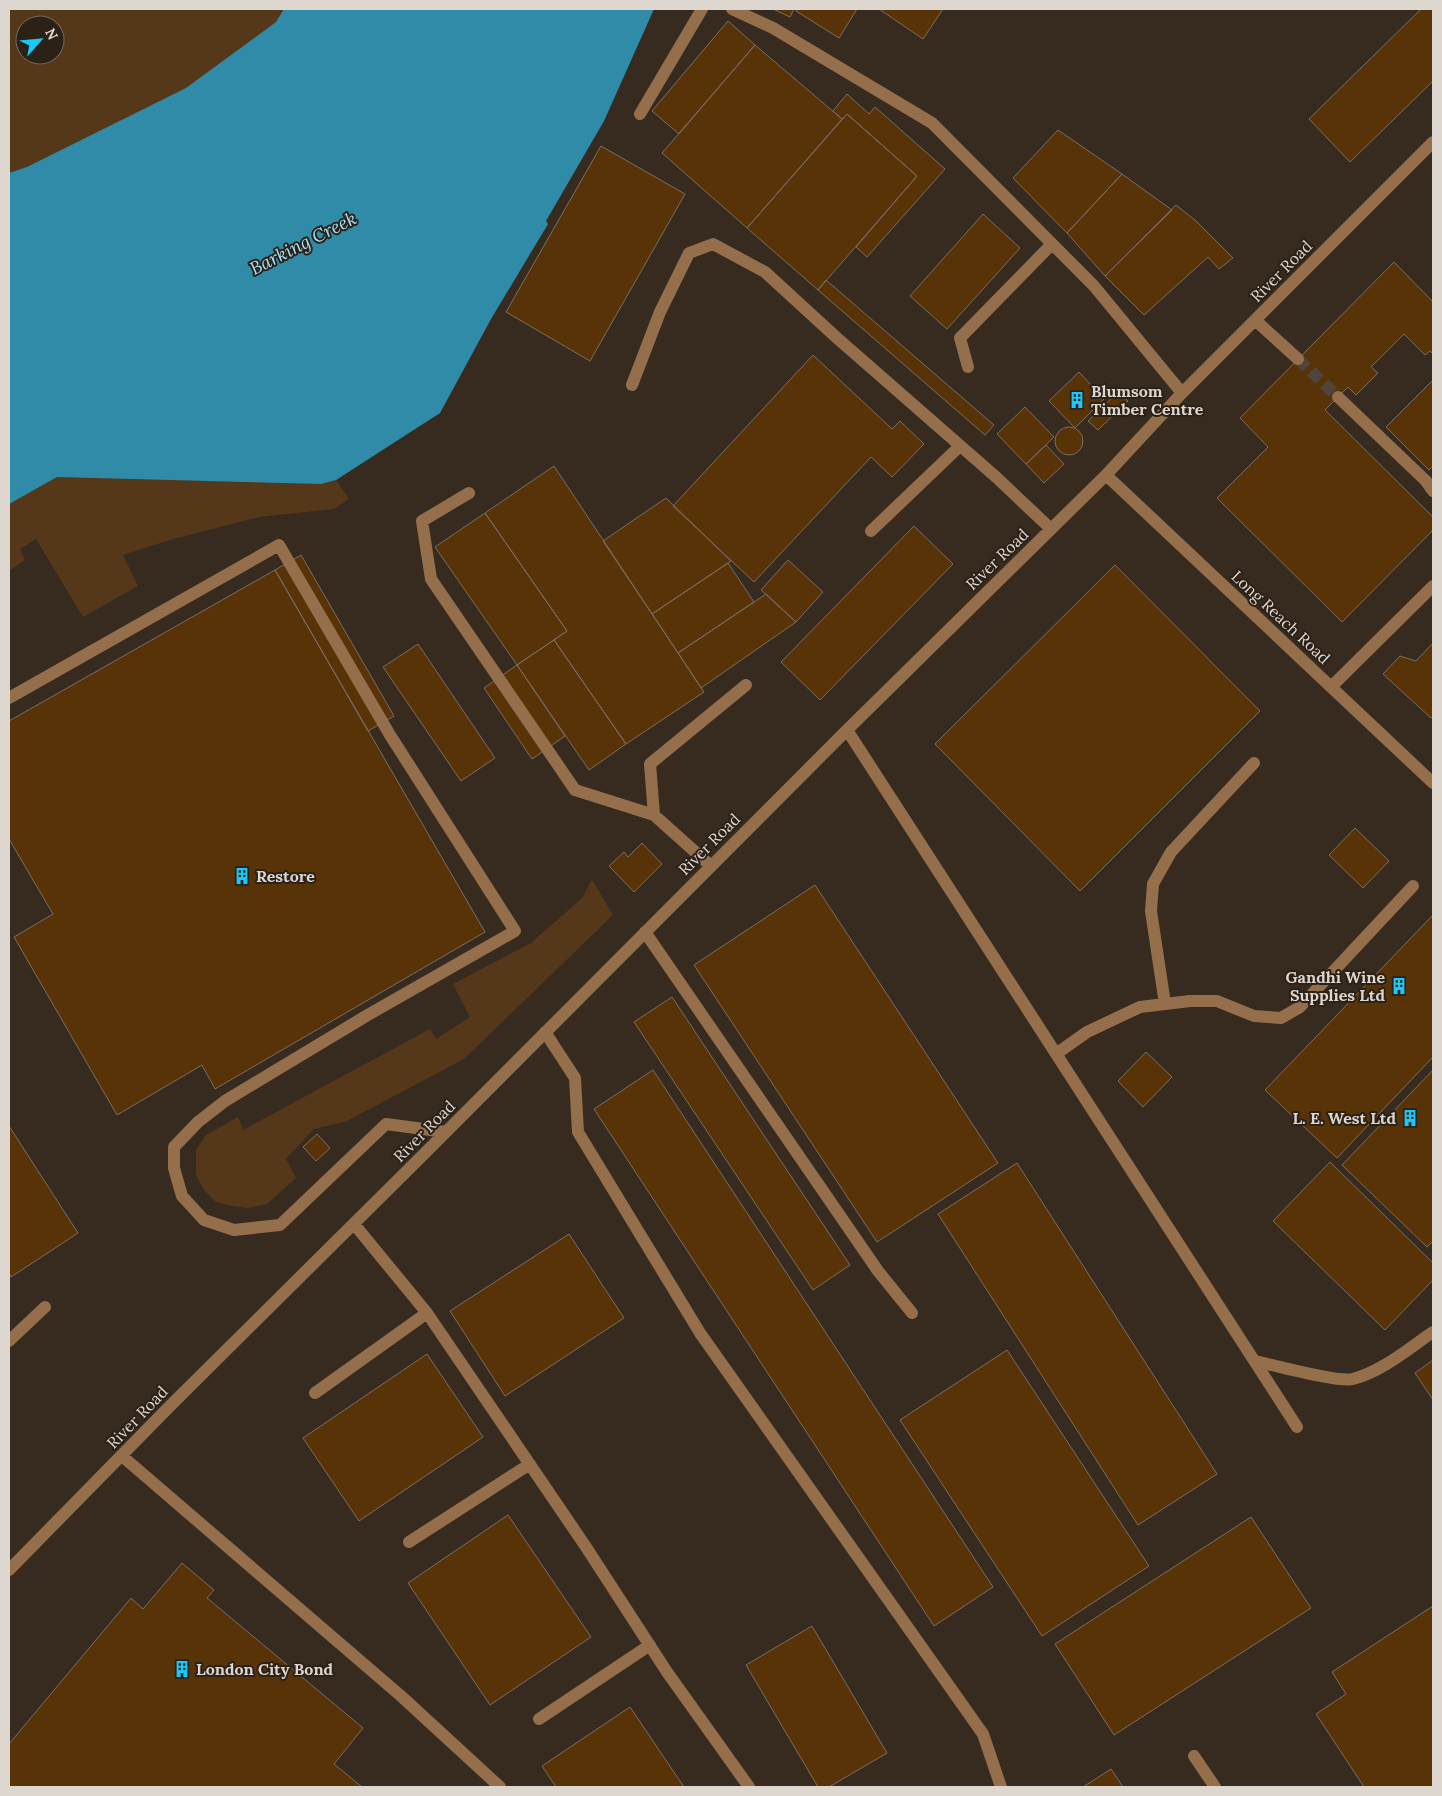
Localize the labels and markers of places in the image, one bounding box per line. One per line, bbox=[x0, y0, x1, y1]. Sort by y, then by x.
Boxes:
place label: Blumsom Timber Centre bbox=[1091, 381, 1204, 419]
building icon: Blumsom Timber Centre bbox=[1067, 390, 1087, 410]
building icon: Restore bbox=[232, 866, 252, 886]
place label: Restore bbox=[256, 866, 315, 886]
place label: Gandhi Wine Supplies Ltd bbox=[1286, 967, 1385, 1005]
building icon: Gandhi Wine Supplies Ltd bbox=[1389, 976, 1409, 996]
place label: L. E. West Ltd bbox=[1292, 1108, 1396, 1128]
building icon: L. E. West Ltd bbox=[1400, 1108, 1420, 1128]
building icon: London City Bond bbox=[172, 1659, 192, 1679]
place label: London City Bond bbox=[196, 1659, 334, 1679]

